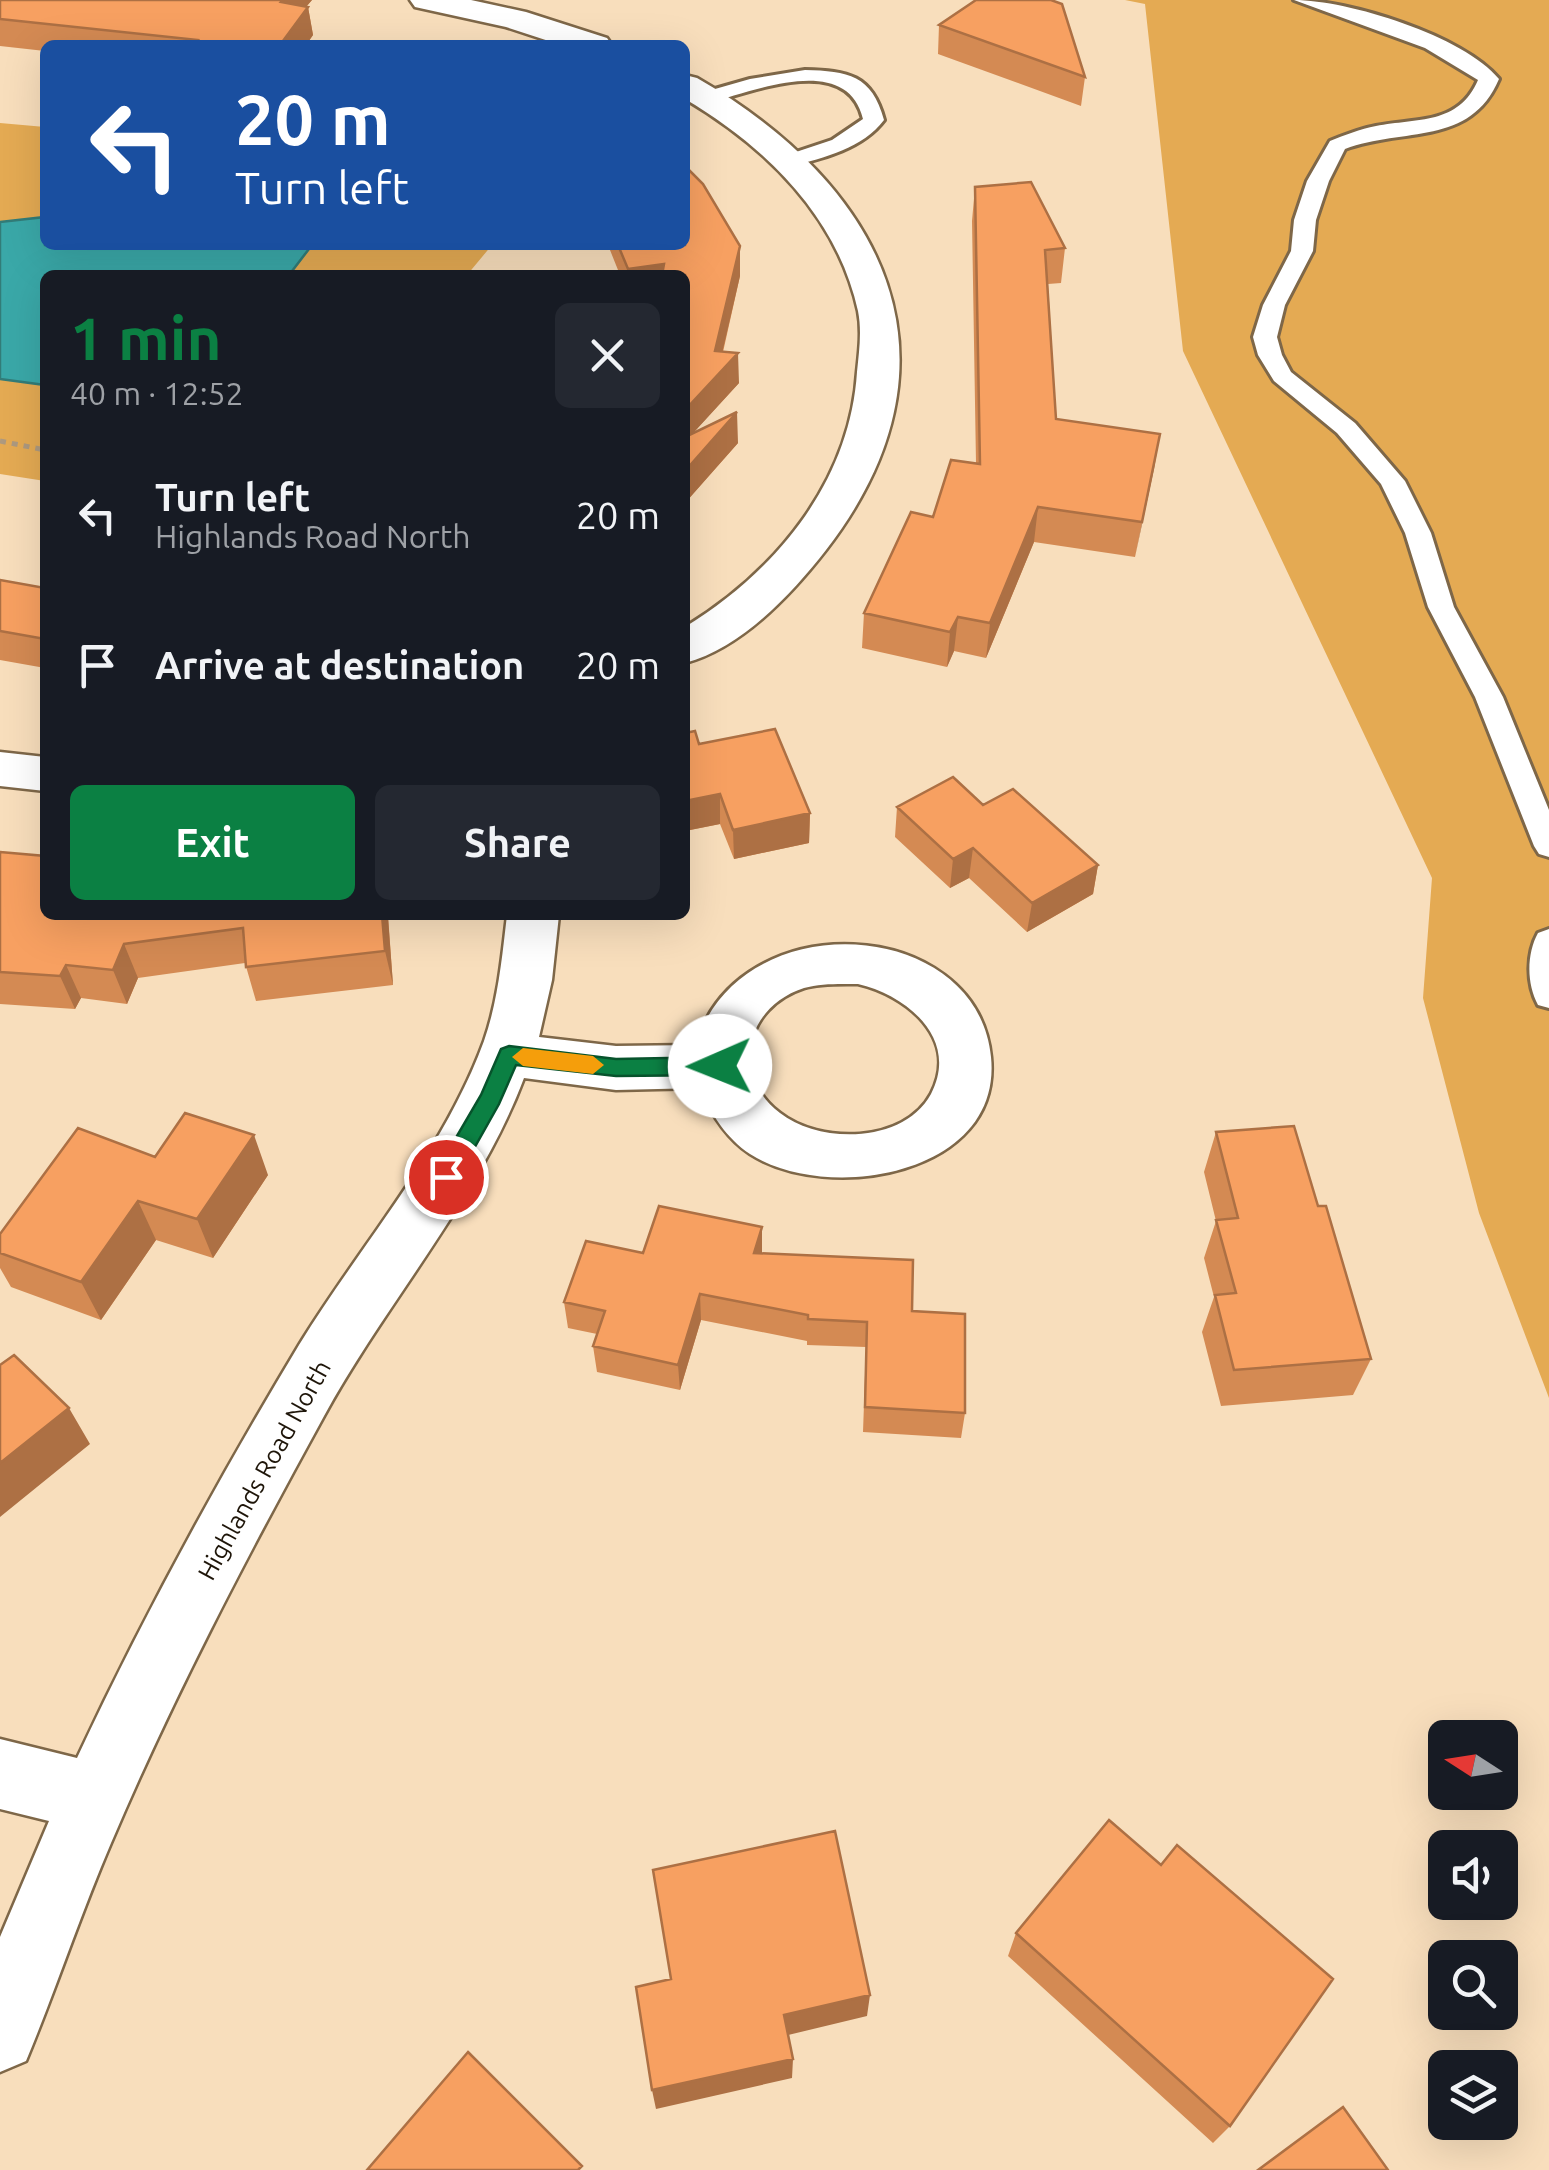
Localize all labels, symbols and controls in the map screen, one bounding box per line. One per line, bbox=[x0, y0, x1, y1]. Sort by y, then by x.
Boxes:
icon: left bbox=[70, 80, 200, 210]
text: 20 m bbox=[235, 80, 391, 158]
text: Turn left bbox=[235, 162, 409, 213]
button: close bbox=[555, 303, 660, 408]
text: 1 min bbox=[70, 304, 222, 371]
text: 40 m · 12:52 bbox=[70, 375, 244, 411]
text: Turn left bbox=[155, 476, 310, 518]
icon: left bbox=[70, 488, 125, 543]
text: 20 m bbox=[576, 494, 660, 536]
text: Highlands Road North bbox=[155, 518, 471, 554]
icon: arrive bbox=[70, 638, 125, 693]
text: Arrive at destination bbox=[155, 644, 524, 686]
text: 20 m bbox=[576, 644, 660, 686]
button: Exit bbox=[70, 785, 355, 900]
button: Share bbox=[375, 785, 660, 900]
position arrow bbox=[668, 1014, 772, 1118]
pin bbox=[404, 1135, 489, 1220]
icon: arrive bbox=[419, 1150, 474, 1205]
street label: Highlands Road North bbox=[192, 1355, 336, 1585]
north arrow bbox=[1428, 1720, 1518, 1810]
map controls bbox=[1428, 1720, 1518, 2140]
button: sound bbox=[1428, 1830, 1518, 1920]
button: search bbox=[1428, 1940, 1518, 2030]
button: layers bbox=[1428, 2050, 1518, 2140]

